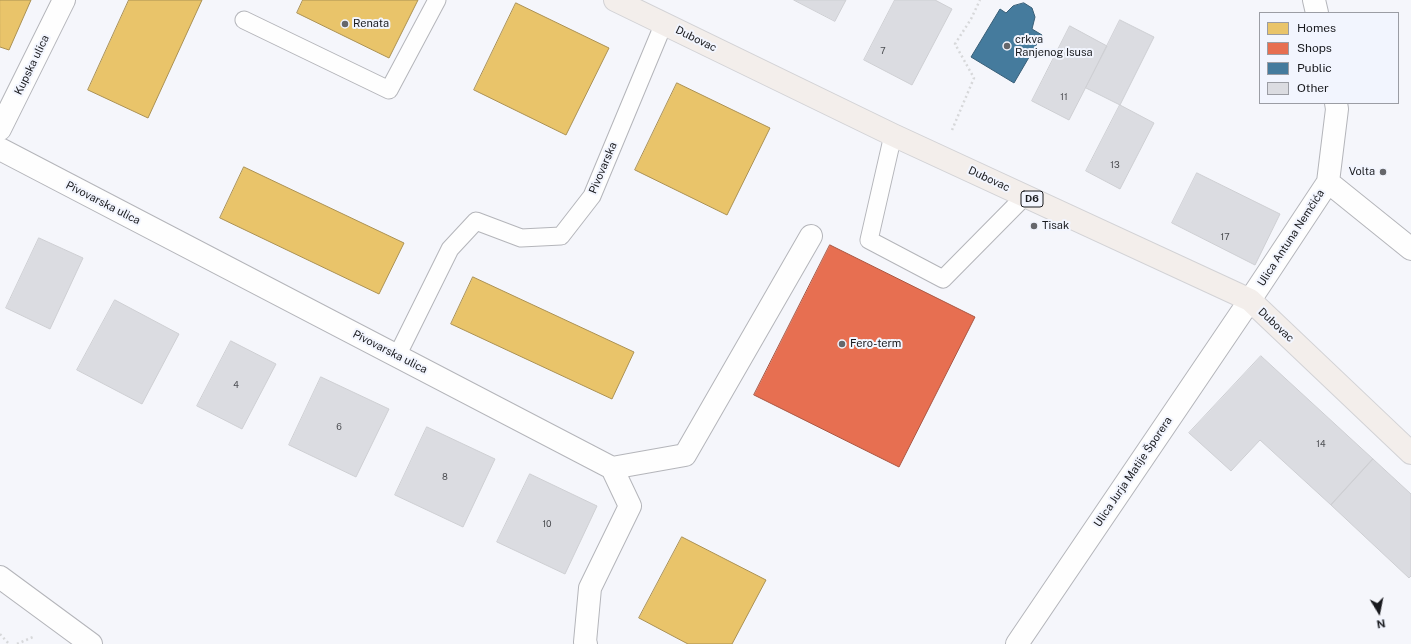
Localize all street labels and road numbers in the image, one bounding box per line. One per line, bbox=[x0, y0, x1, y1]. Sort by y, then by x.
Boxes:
street label: Dubovac bbox=[673, 23, 719, 55]
street label: Kupska ulica bbox=[12, 33, 52, 97]
street label: Pivovarska bbox=[586, 140, 620, 196]
street label: Dubovac bbox=[966, 164, 1012, 194]
street label: Pivovarska ulica bbox=[64, 179, 142, 227]
street label: Ulica Antuna Nemčića bbox=[1255, 187, 1327, 289]
road number: D6 bbox=[1021, 191, 1043, 207]
street label: Dubovac bbox=[1255, 305, 1297, 345]
street label: Pivovarska ulica bbox=[351, 328, 429, 376]
street label: Ulica Jurja Matije Šporera bbox=[1091, 414, 1175, 530]

